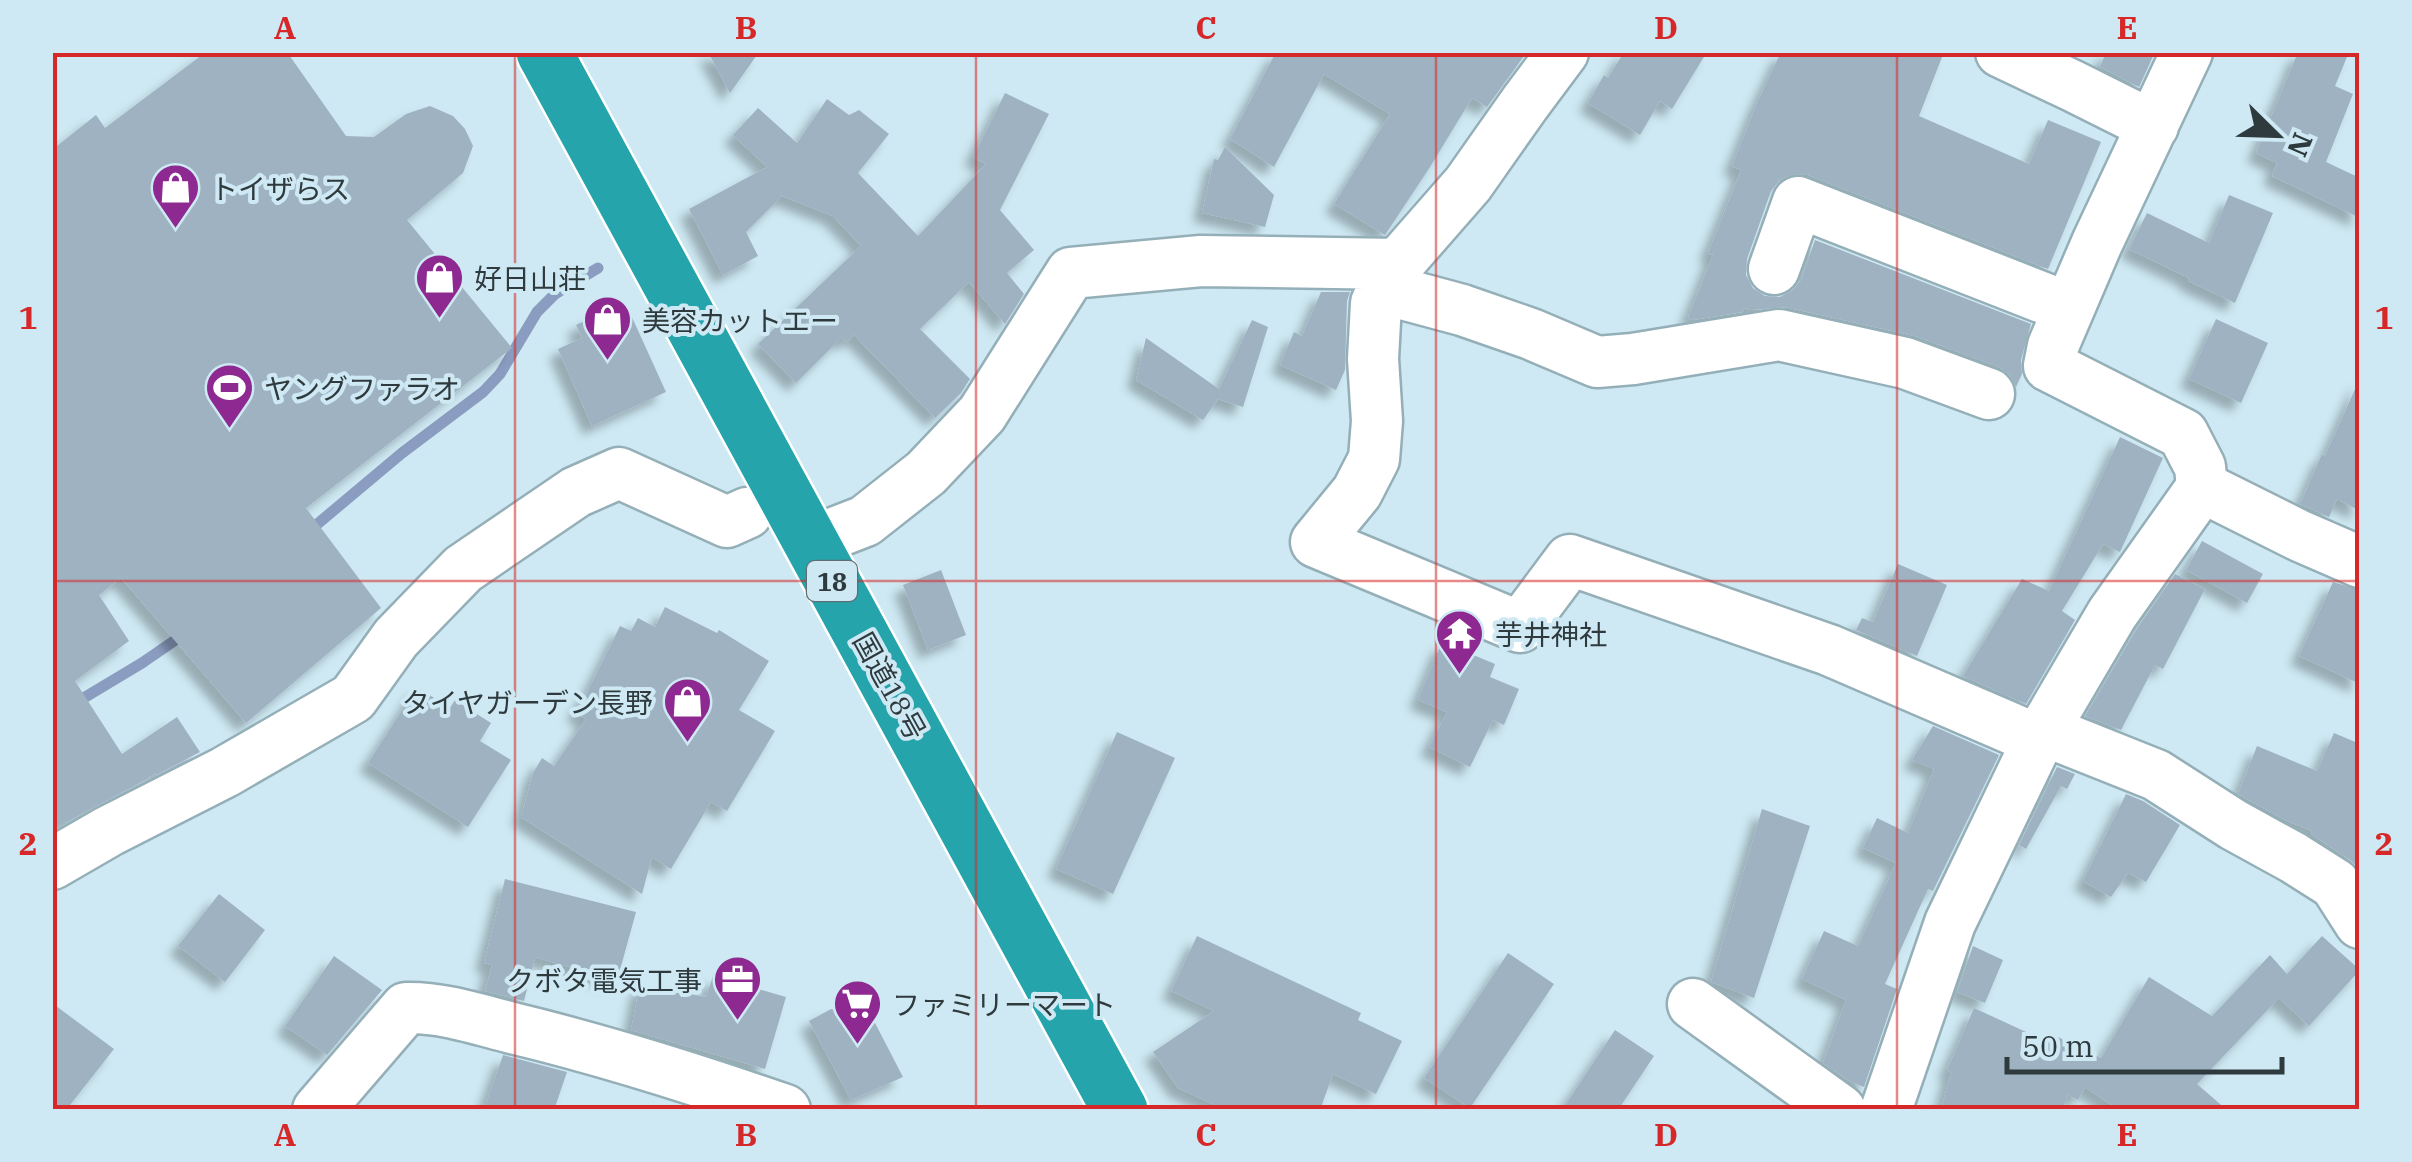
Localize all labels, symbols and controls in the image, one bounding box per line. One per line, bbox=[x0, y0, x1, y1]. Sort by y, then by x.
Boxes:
text: A bbox=[274, 6, 296, 48]
text: B bbox=[735, 6, 757, 48]
text: C bbox=[1195, 6, 1217, 48]
text: D bbox=[1654, 6, 1678, 48]
text: E bbox=[2116, 6, 2138, 48]
north arrow bbox=[2227, 85, 2327, 185]
text: N bbox=[2279, 128, 2322, 162]
shop icon: トイザらス bbox=[149, 162, 201, 230]
place label: トイザらス bbox=[210, 170, 350, 207]
shop icon: 好日山荘 bbox=[413, 252, 465, 320]
place label: 好日山荘 bbox=[474, 260, 586, 297]
shop icon: 美容カットエー bbox=[581, 294, 633, 362]
text: 1 bbox=[18, 296, 38, 338]
text: 1 bbox=[2374, 296, 2394, 338]
place label: 美容カットエー bbox=[642, 302, 838, 339]
sports icon: ヤングファラオ bbox=[203, 362, 255, 430]
place label: ヤングファラオ bbox=[264, 370, 460, 407]
road number: 18 bbox=[807, 561, 857, 601]
temple icon: 芋井神社 bbox=[1434, 608, 1486, 676]
place label: 芋井神社 bbox=[1495, 616, 1607, 653]
street label: 国道18号 bbox=[845, 626, 935, 746]
shop icon: タイヤガーデン長野 bbox=[662, 676, 714, 744]
place label: タイヤガーデン長野 bbox=[402, 684, 653, 721]
text: 2 bbox=[18, 822, 38, 864]
text: 2 bbox=[2374, 822, 2394, 864]
office icon: クボタ電気工事 bbox=[711, 954, 763, 1022]
place label: クボタ電気工事 bbox=[506, 962, 702, 999]
supermarket icon: ファミリーマート bbox=[831, 978, 883, 1046]
place label: ファミリーマート bbox=[892, 986, 1116, 1023]
scale bar bbox=[2007, 1012, 2282, 1074]
text: 50 m bbox=[2022, 1026, 2094, 1065]
text: A bbox=[274, 1113, 296, 1155]
text: B bbox=[735, 1113, 757, 1155]
text: C bbox=[1195, 1113, 1217, 1155]
text: D bbox=[1654, 1113, 1678, 1155]
text: E bbox=[2116, 1113, 2138, 1155]

